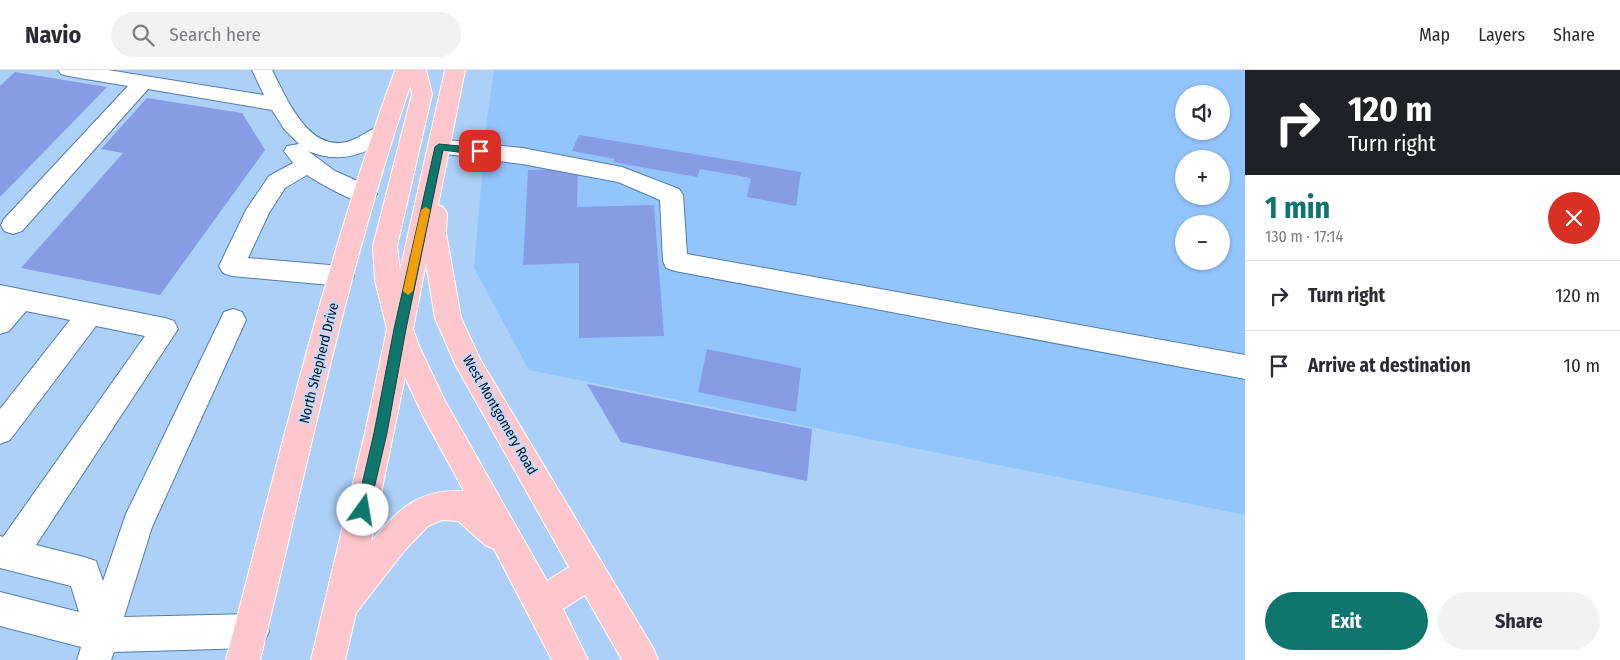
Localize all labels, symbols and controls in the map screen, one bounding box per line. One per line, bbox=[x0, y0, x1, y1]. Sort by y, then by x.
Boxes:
search box bbox=[111, 12, 461, 57]
text: Navio bbox=[25, 21, 81, 49]
icon: search bbox=[129, 21, 157, 49]
text: Search here bbox=[169, 23, 261, 46]
text: Map bbox=[1419, 24, 1450, 46]
text: Layers bbox=[1478, 24, 1525, 46]
text: Share bbox=[1553, 24, 1595, 46]
map controls bbox=[1175, 85, 1230, 270]
button: sound bbox=[1175, 85, 1230, 140]
text: 120 m bbox=[1348, 88, 1432, 130]
icon: right bbox=[1265, 90, 1330, 155]
pin bbox=[459, 130, 501, 172]
text: Turn right bbox=[1348, 130, 1436, 157]
icon: arrive bbox=[466, 137, 494, 165]
button: + bbox=[1175, 150, 1230, 205]
text: 1 min bbox=[1265, 190, 1330, 226]
button: close bbox=[1548, 192, 1600, 244]
button: − bbox=[1175, 215, 1230, 270]
text: 130 m · 17:14 bbox=[1265, 227, 1343, 246]
icon: right bbox=[1265, 282, 1293, 310]
text: Turn right bbox=[1308, 284, 1385, 307]
text: 120 m bbox=[1555, 284, 1600, 307]
street label: North Shepherd Drive bbox=[296, 301, 342, 425]
street label: West Montgomery Road bbox=[459, 352, 541, 478]
icon: arrive bbox=[1265, 352, 1293, 380]
text: Arrive at destination bbox=[1308, 354, 1471, 377]
text: 10 m bbox=[1564, 354, 1600, 377]
position arrow bbox=[336, 483, 388, 535]
button: Exit bbox=[1265, 592, 1428, 650]
button: Share bbox=[1438, 592, 1600, 650]

